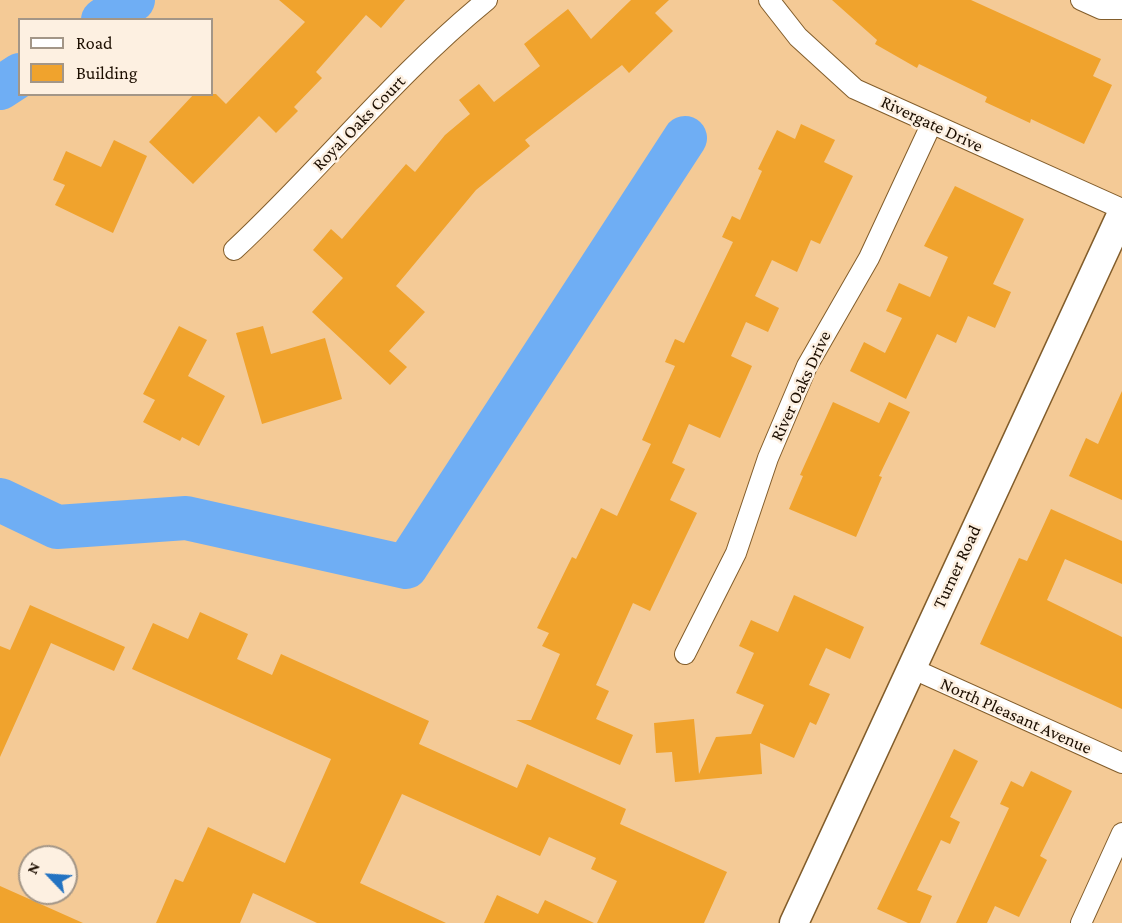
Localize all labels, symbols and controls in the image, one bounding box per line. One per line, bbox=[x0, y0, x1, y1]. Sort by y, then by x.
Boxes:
legend bbox=[18, 18, 213, 96]
text: Road bbox=[76, 33, 113, 53]
text: Building bbox=[76, 63, 137, 83]
street label: Royal Oaks Court bbox=[308, 71, 410, 175]
street label: Rivergate Drive bbox=[878, 91, 986, 157]
street label: River Oaks Drive bbox=[766, 328, 836, 444]
street label: Turner Road bbox=[928, 522, 986, 612]
street label: North Pleasant Avenue bbox=[937, 673, 1095, 759]
north arrow bbox=[18, 845, 78, 905]
text: N bbox=[23, 859, 43, 877]

